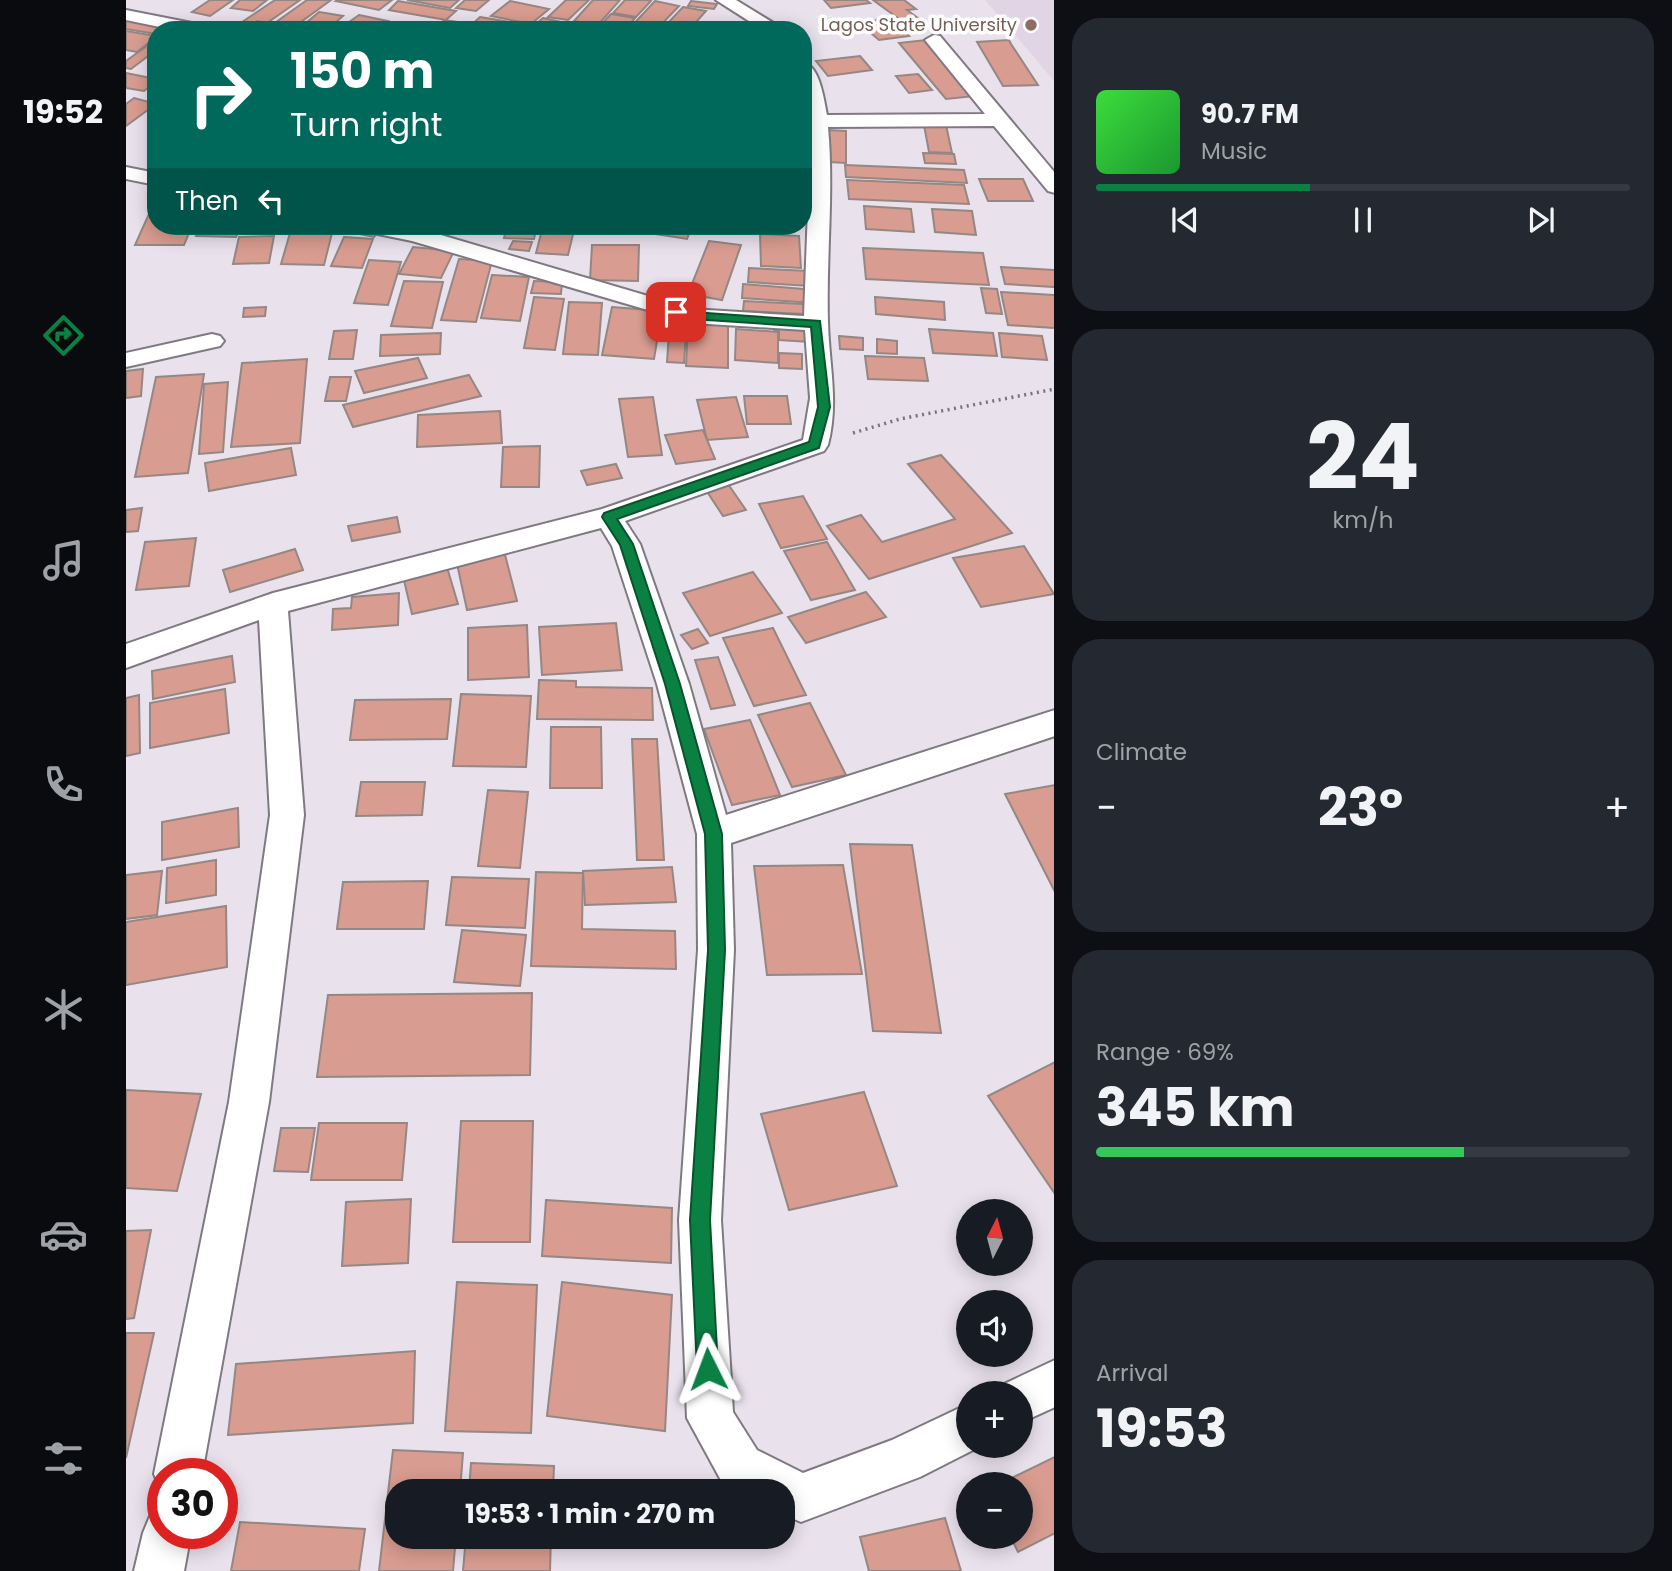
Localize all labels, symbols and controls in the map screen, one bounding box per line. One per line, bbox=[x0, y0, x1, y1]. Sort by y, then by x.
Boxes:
place label: Lagos State University bbox=[821, 12, 1017, 37]
marker: Lagos State University bbox=[1023, 17, 1039, 33]
text: 150 m bbox=[290, 37, 435, 105]
icon: right bbox=[175, 49, 266, 140]
text: 19:52 bbox=[23, 89, 103, 134]
text: 90.7 FM bbox=[1201, 96, 1299, 132]
text: Turn right bbox=[290, 102, 442, 147]
text: Music bbox=[1201, 135, 1267, 167]
icon: left bbox=[252, 182, 290, 220]
text: Then bbox=[175, 183, 238, 219]
icon: previous bbox=[1166, 201, 1204, 239]
icon: pause bbox=[1344, 201, 1382, 239]
icon: next bbox=[1522, 201, 1560, 239]
pin bbox=[646, 282, 706, 342]
icon: arrive bbox=[657, 293, 695, 331]
icon: directions bbox=[39, 311, 88, 360]
text: 24 bbox=[1306, 393, 1420, 521]
text: km/h bbox=[1332, 504, 1394, 536]
icon: music bbox=[39, 536, 88, 585]
text: Climate bbox=[1096, 736, 1187, 768]
icon: phone bbox=[39, 760, 88, 809]
text: 23° bbox=[1318, 771, 1403, 844]
text: − bbox=[1096, 781, 1117, 834]
text: + bbox=[1604, 781, 1630, 834]
icon: climate bbox=[39, 985, 88, 1034]
text: Range · 69% bbox=[1096, 1036, 1234, 1068]
text: 345 km bbox=[1096, 1071, 1295, 1144]
north arrow bbox=[956, 1199, 1032, 1276]
map controls bbox=[956, 1199, 1033, 1549]
icon: car bbox=[39, 1210, 88, 1259]
button: sound bbox=[956, 1290, 1033, 1367]
position arrow bbox=[671, 1332, 745, 1406]
text: Arrival bbox=[1096, 1357, 1168, 1389]
button: + bbox=[956, 1381, 1033, 1458]
text: 19:53 bbox=[1096, 1392, 1228, 1465]
icon: filters bbox=[39, 1434, 88, 1483]
speed limit sign: 30 bbox=[147, 1458, 238, 1549]
button: − bbox=[956, 1472, 1033, 1549]
text: 19:53 · 1 min · 270 m bbox=[465, 1496, 715, 1532]

